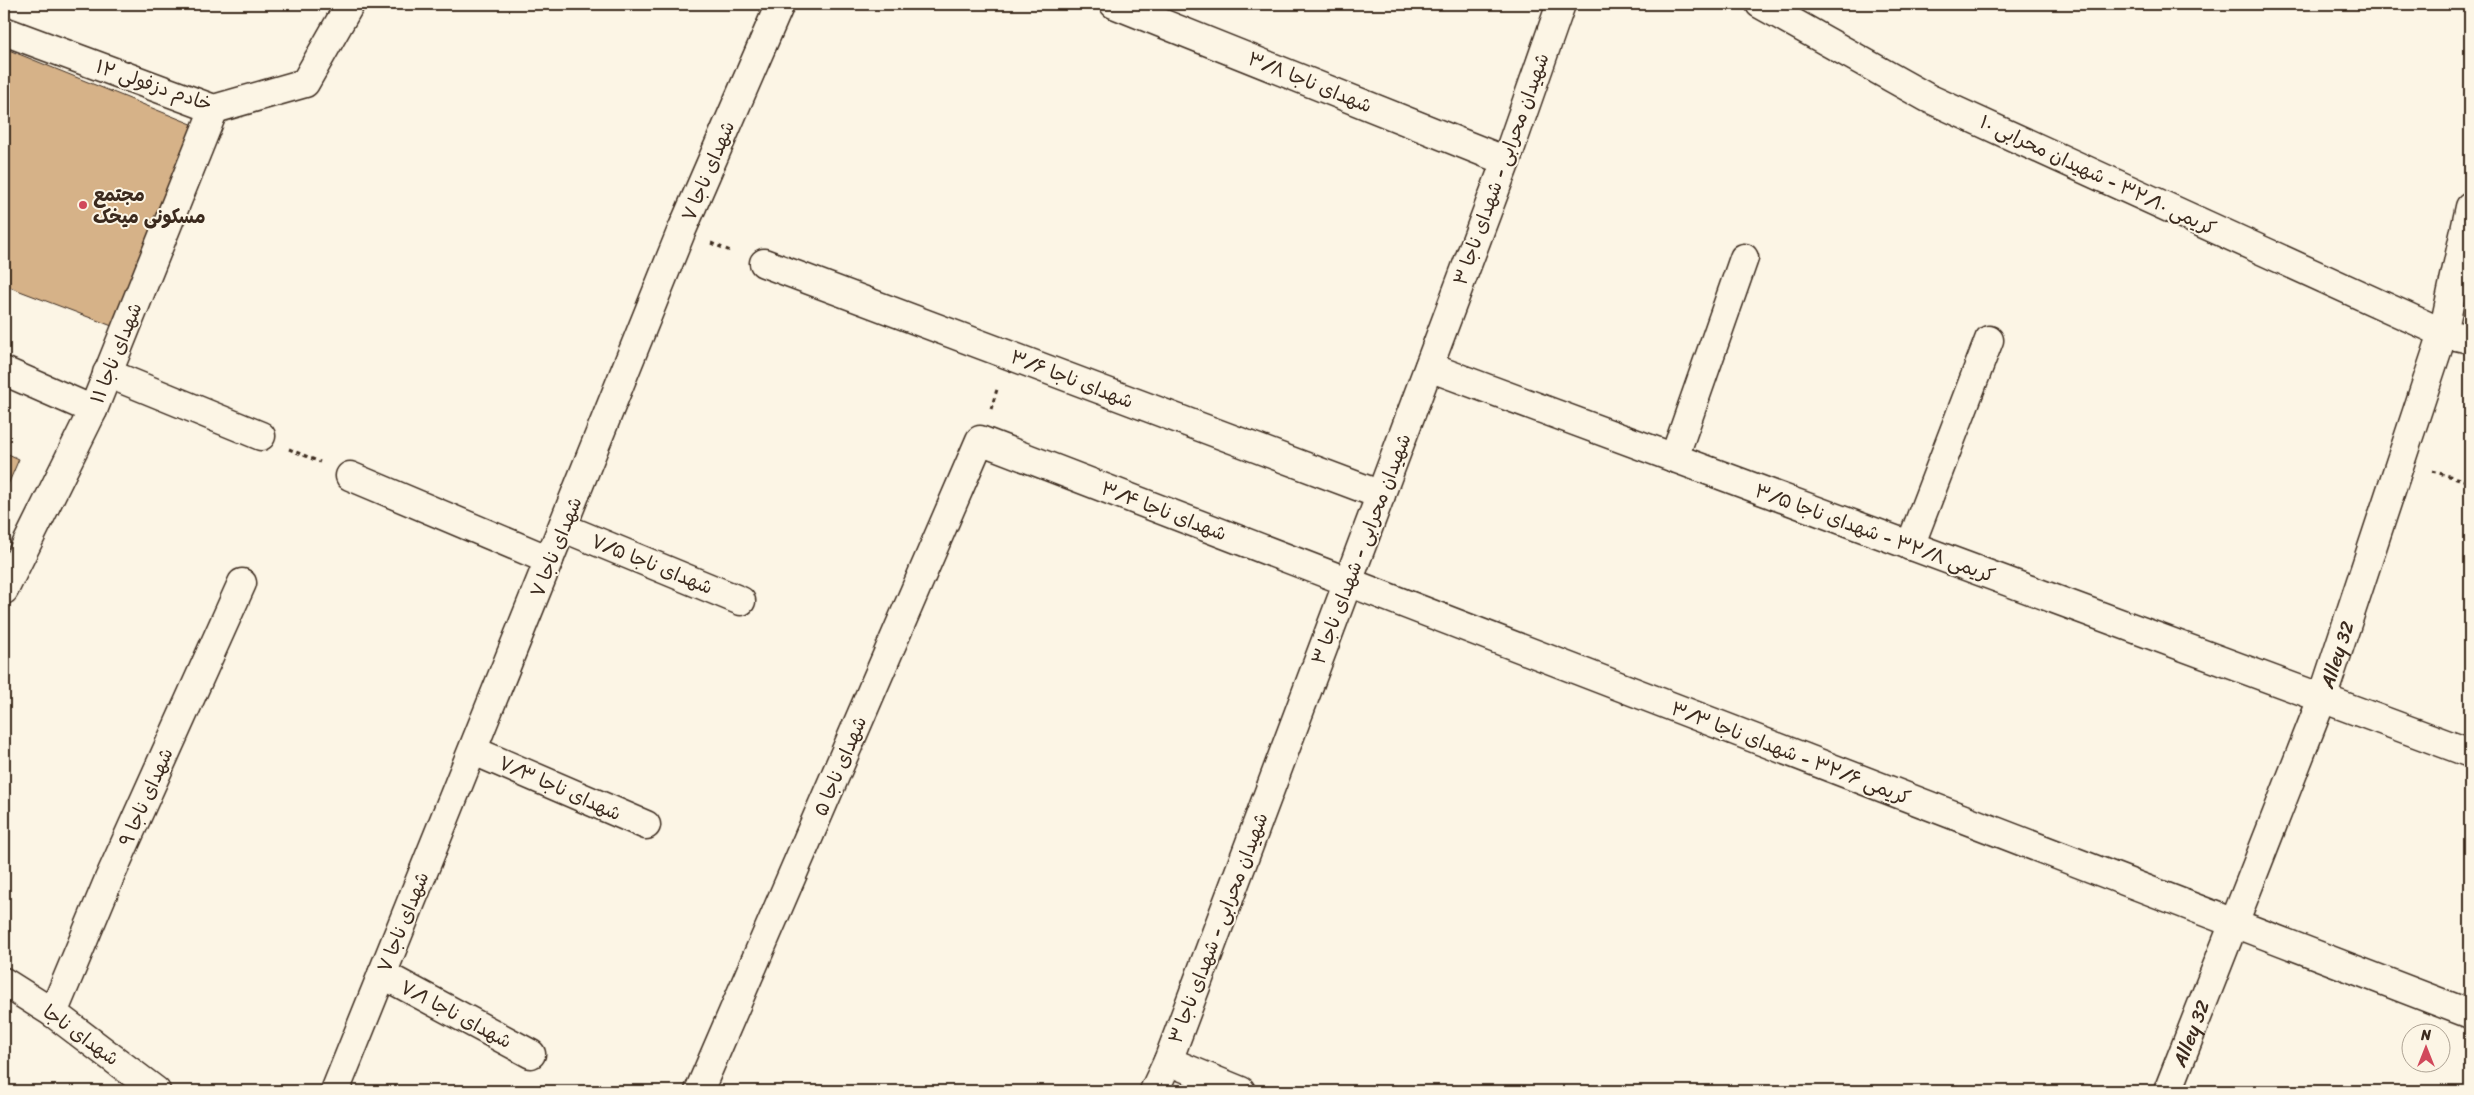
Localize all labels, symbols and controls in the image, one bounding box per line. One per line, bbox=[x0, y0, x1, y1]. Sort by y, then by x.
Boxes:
street label: شهدای ناجا ۳/۸ bbox=[1243, 42, 1377, 122]
street label: شهیدان محرابی - شهدای ناجا ۳ bbox=[1444, 48, 1558, 290]
street label: خادم دزفولی ۱۲ bbox=[91, 50, 217, 120]
street label: کریمی ۳۲/۱۰ - شهیدان محرابی ۱۰ bbox=[1974, 105, 2222, 245]
street label: شهدای ناجا ۷ bbox=[672, 115, 744, 227]
place label: مجتمع مسکونی میخک bbox=[93, 178, 206, 233]
marker: مجتمع مسکونی میخک bbox=[77, 199, 89, 211]
street label: شهدای ناجا ۱۱ bbox=[81, 297, 151, 409]
street label: شهدای ناجا ۳/۶ bbox=[1006, 340, 1138, 418]
street label: شهیدان محرابی - شهدای ناجا ۳ bbox=[1302, 429, 1420, 669]
street label: شهدای ناجا ۳/۴ bbox=[1096, 472, 1232, 550]
street label: کریمی ۳۲/۸ - شهدای ناجا ۳/۵ bbox=[1750, 474, 2000, 592]
street label: شهدای ناجا ۷ bbox=[521, 491, 591, 603]
street label: شهدای ناجا ۷/۵ bbox=[586, 525, 718, 603]
street label: Alley 32 bbox=[2310, 616, 2363, 694]
street label: کریمی ۳۲/۶ - شهدای ناجا ۳/۳ bbox=[1666, 692, 1916, 814]
street label: شهدای ناجا ۵ bbox=[804, 711, 876, 821]
street label: شهدای ناجا ۹ bbox=[110, 742, 182, 852]
street label: شهدای ناجا ۷/۳ bbox=[493, 746, 627, 830]
street label: شهیدان محرابی - شهدای ناجا ۳ bbox=[1159, 808, 1277, 1048]
street label: شهدای ناجا ۷ bbox=[368, 866, 438, 978]
street label: شهدای ناجا ۷/۱ bbox=[394, 971, 518, 1057]
street label: Alley 32 bbox=[2162, 995, 2219, 1072]
street label: شهدای ناجا bbox=[36, 996, 126, 1074]
north arrow bbox=[2402, 1022, 2452, 1072]
text: N bbox=[2420, 1023, 2431, 1048]

